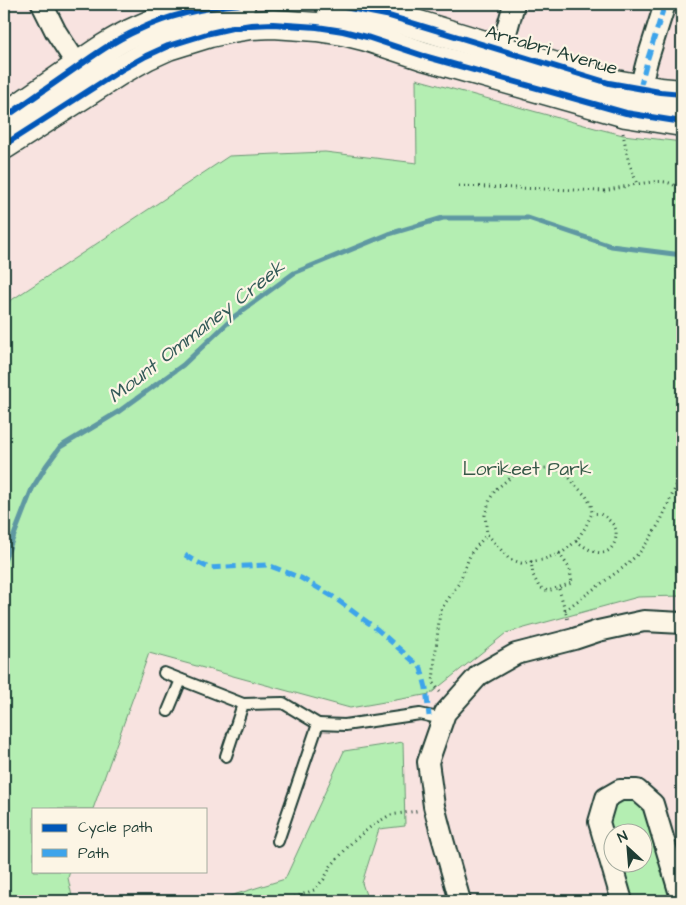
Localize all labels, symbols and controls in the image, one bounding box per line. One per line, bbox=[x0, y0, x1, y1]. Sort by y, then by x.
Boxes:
street label: Arrabri Avenue bbox=[482, 19, 621, 82]
water label: Mount Ommaney Creek bbox=[102, 253, 292, 411]
park label: Lorikeet Park bbox=[463, 456, 592, 483]
legend bbox=[32, 808, 208, 872]
text: Cycle path bbox=[78, 817, 153, 839]
north arrow bbox=[604, 822, 654, 872]
text: N bbox=[614, 826, 631, 848]
text: Path bbox=[78, 843, 109, 864]

